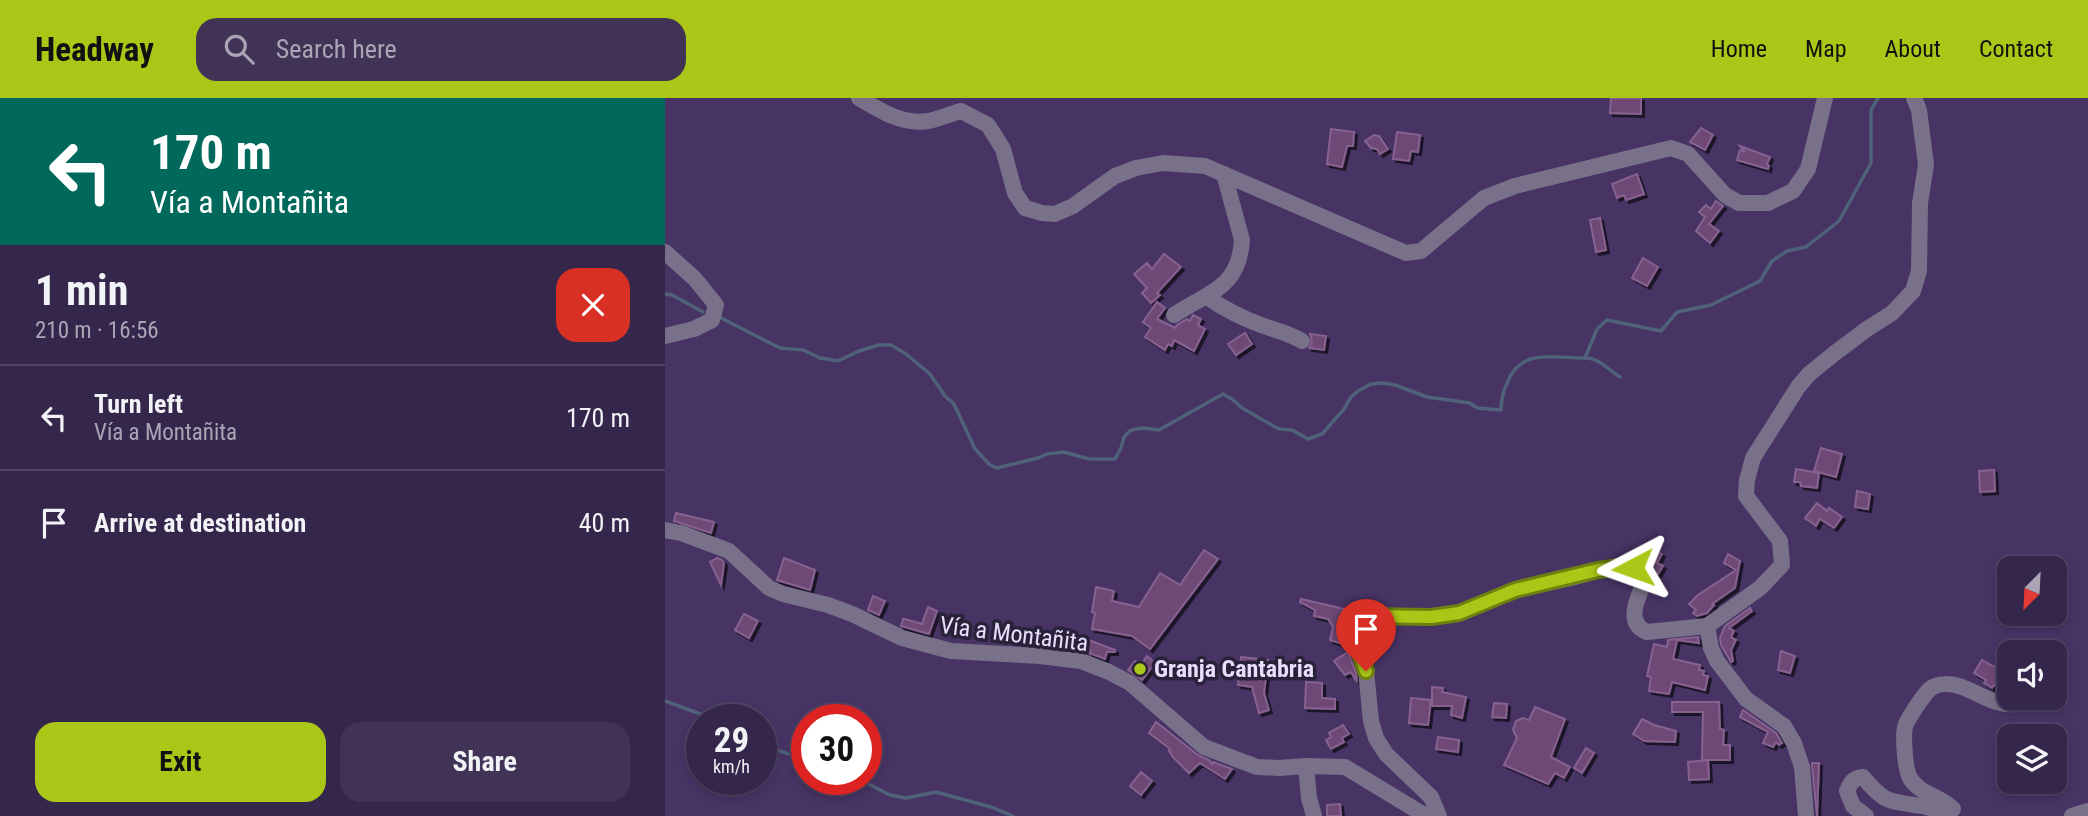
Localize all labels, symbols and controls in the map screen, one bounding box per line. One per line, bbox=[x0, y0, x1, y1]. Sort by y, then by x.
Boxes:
search box bbox=[196, 18, 686, 81]
text: Headway bbox=[35, 30, 154, 69]
icon: search bbox=[220, 30, 258, 68]
text: Search here bbox=[276, 34, 397, 64]
text: Home bbox=[1711, 35, 1767, 63]
text: Map bbox=[1805, 35, 1847, 63]
text: About bbox=[1885, 35, 1941, 63]
text: Contact bbox=[1979, 35, 2053, 63]
text: 170 m bbox=[150, 124, 272, 181]
icon: left bbox=[35, 126, 126, 217]
text: Vía a Montañita bbox=[150, 183, 349, 221]
text: 1 min bbox=[35, 266, 128, 315]
button: close bbox=[556, 268, 630, 342]
text: 210 m · 16:56 bbox=[35, 317, 159, 344]
text: Turn left bbox=[94, 389, 183, 419]
icon: left bbox=[35, 399, 73, 437]
text: 170 m bbox=[566, 403, 630, 433]
text: Vía a Montañita bbox=[94, 419, 237, 446]
icon: arrive bbox=[35, 504, 73, 542]
text: Arrive at destination bbox=[94, 508, 306, 538]
text: 40 m bbox=[579, 508, 630, 538]
position arrow bbox=[1596, 531, 1670, 605]
north arrow bbox=[1997, 556, 2067, 626]
map controls bbox=[1997, 556, 2067, 794]
pin bbox=[1336, 599, 1396, 671]
icon: arrive bbox=[1347, 610, 1385, 648]
street label: Vía a Montañita bbox=[938, 611, 1090, 657]
button: sound bbox=[1997, 640, 2067, 710]
place label: Granja Cantabria bbox=[1154, 655, 1314, 683]
marker: Granja Cantabria bbox=[1132, 661, 1148, 677]
speed limit sign: 30 bbox=[791, 704, 882, 795]
text: 29 bbox=[714, 720, 749, 761]
button: Exit bbox=[35, 722, 326, 802]
button: Share bbox=[340, 722, 630, 802]
button: layers bbox=[1997, 724, 2067, 794]
text: km/h bbox=[713, 756, 750, 777]

